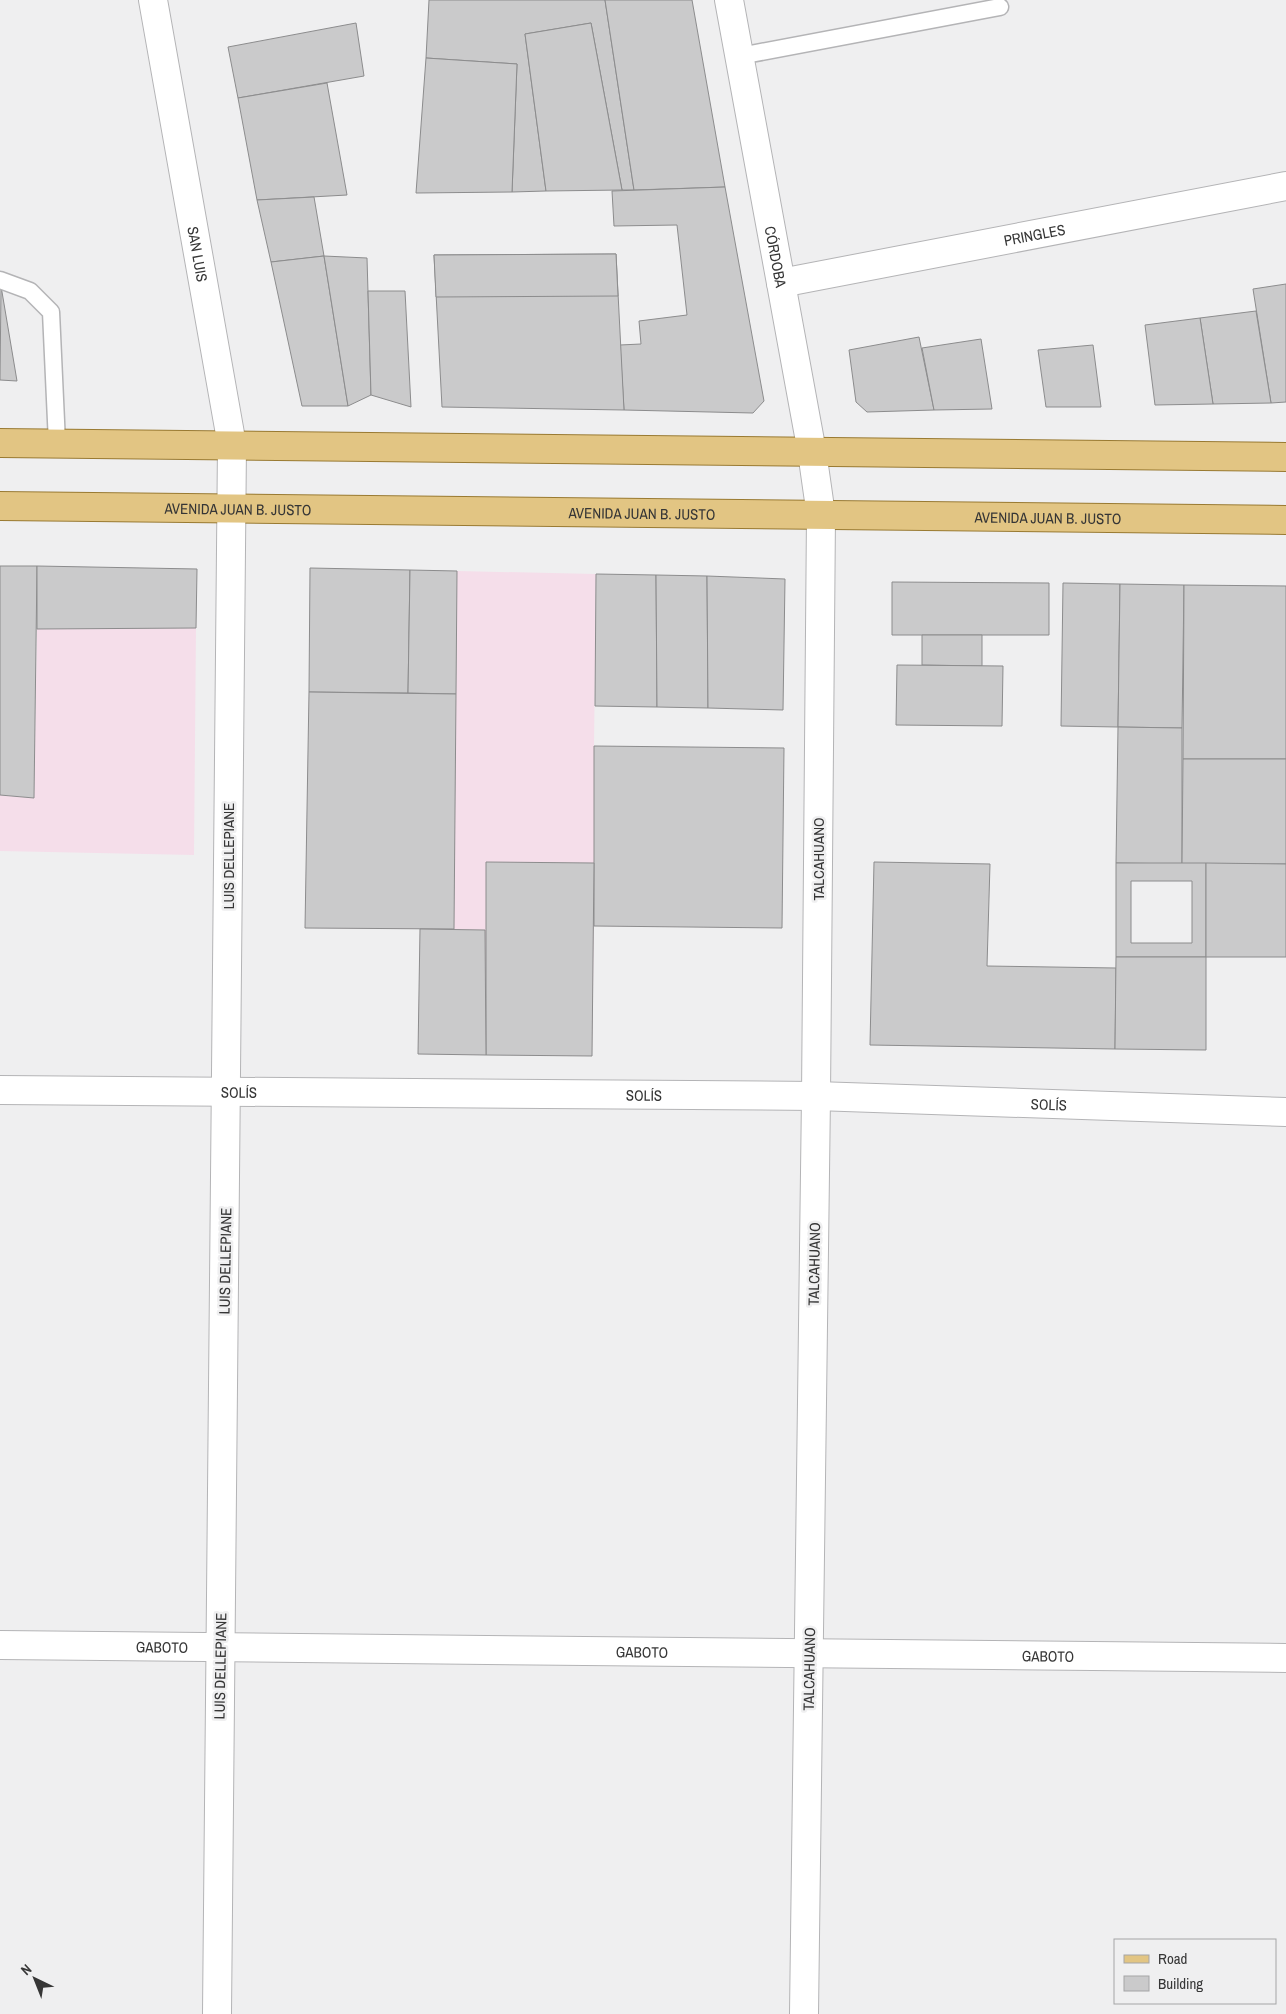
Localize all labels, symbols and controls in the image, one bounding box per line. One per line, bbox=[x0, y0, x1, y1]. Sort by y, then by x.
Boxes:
street label: PRINGLES bbox=[1002, 218, 1067, 251]
street label: CÓRDOBA bbox=[760, 224, 792, 290]
street label: SAN LUIS bbox=[183, 225, 213, 283]
street label: AVENIDA JUAN B. JUSTO bbox=[164, 497, 311, 520]
street label: AVENIDA JUAN B. JUSTO bbox=[568, 502, 715, 524]
street label: AVENIDA JUAN B. JUSTO bbox=[973, 506, 1121, 529]
street label: LUIS DELLEPIANE bbox=[218, 803, 239, 909]
street label: TALCAHUANO bbox=[808, 817, 829, 901]
street label: SOLÍS bbox=[221, 1081, 257, 1102]
street label: SOLÍS bbox=[626, 1084, 662, 1105]
street label: SOLÍS bbox=[1030, 1093, 1067, 1115]
street label: LUIS DELLEPIANE bbox=[214, 1207, 236, 1315]
street label: TALCAHUANO bbox=[803, 1222, 825, 1306]
street label: LUIS DELLEPIANE bbox=[209, 1612, 231, 1720]
street label: TALCAHUANO bbox=[798, 1627, 820, 1711]
street label: GABOTO bbox=[136, 1636, 188, 1657]
street label: GABOTO bbox=[616, 1641, 668, 1662]
street label: GABOTO bbox=[1022, 1645, 1074, 1666]
legend bbox=[1114, 1939, 1276, 2004]
text: Road bbox=[1158, 1948, 1187, 1969]
north arrow bbox=[10, 1954, 60, 2004]
text: N bbox=[17, 1960, 35, 1979]
text: Building bbox=[1158, 1973, 1203, 1994]

